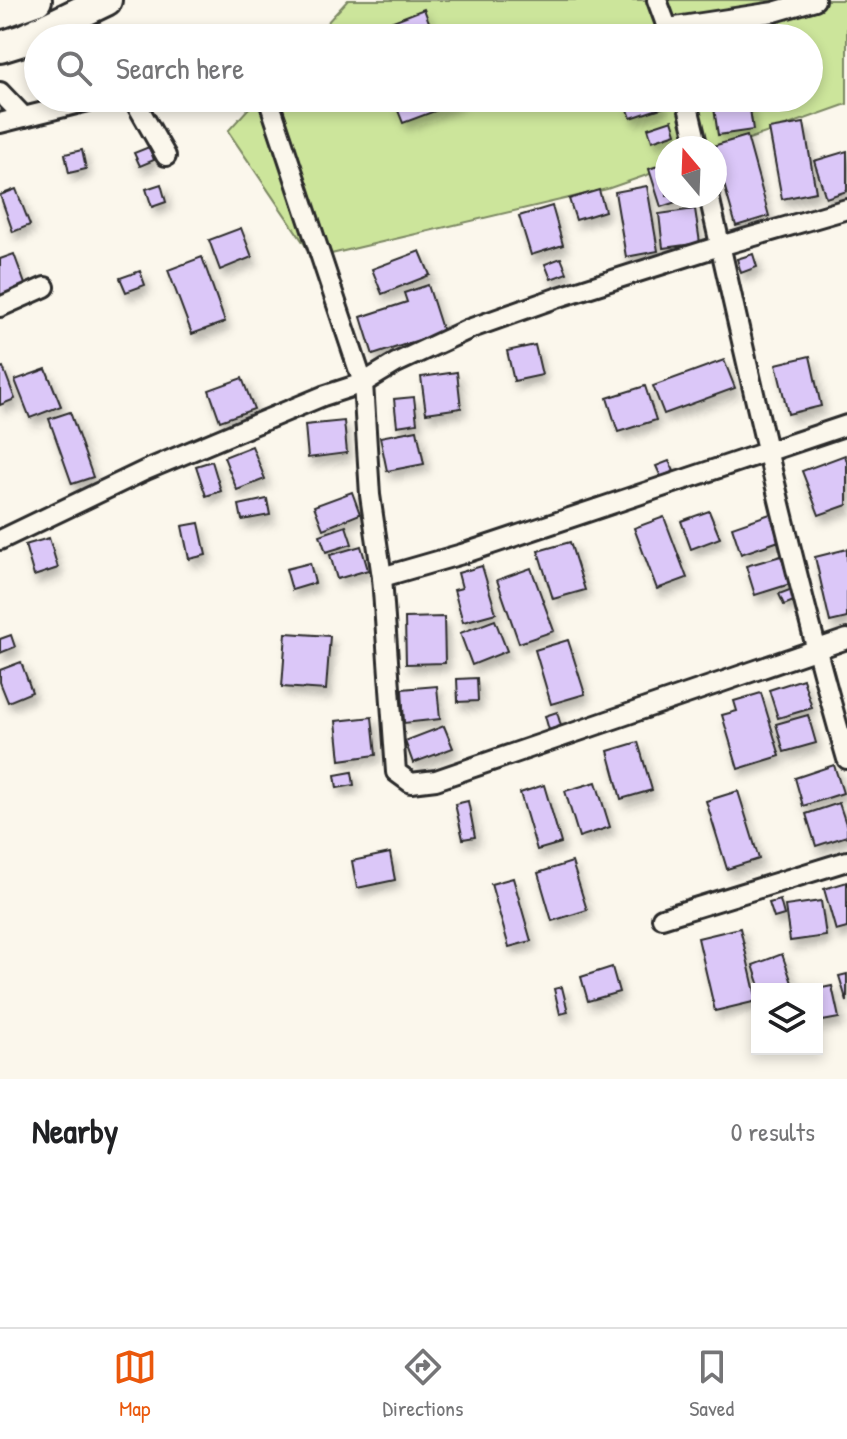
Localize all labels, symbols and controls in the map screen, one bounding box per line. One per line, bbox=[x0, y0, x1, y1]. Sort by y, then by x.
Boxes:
search box bbox=[24, 24, 823, 112]
icon: search bbox=[52, 46, 96, 90]
text: Search here bbox=[116, 48, 244, 88]
north arrow bbox=[655, 136, 727, 208]
map controls bbox=[751, 983, 823, 1055]
button: layers bbox=[751, 983, 823, 1055]
text: Nearby bbox=[32, 1108, 118, 1154]
text: 0 results bbox=[731, 1114, 815, 1149]
tab: Map bbox=[113, 1345, 157, 1423]
tab: Directions bbox=[383, 1345, 464, 1423]
tab: Saved bbox=[689, 1345, 734, 1423]

